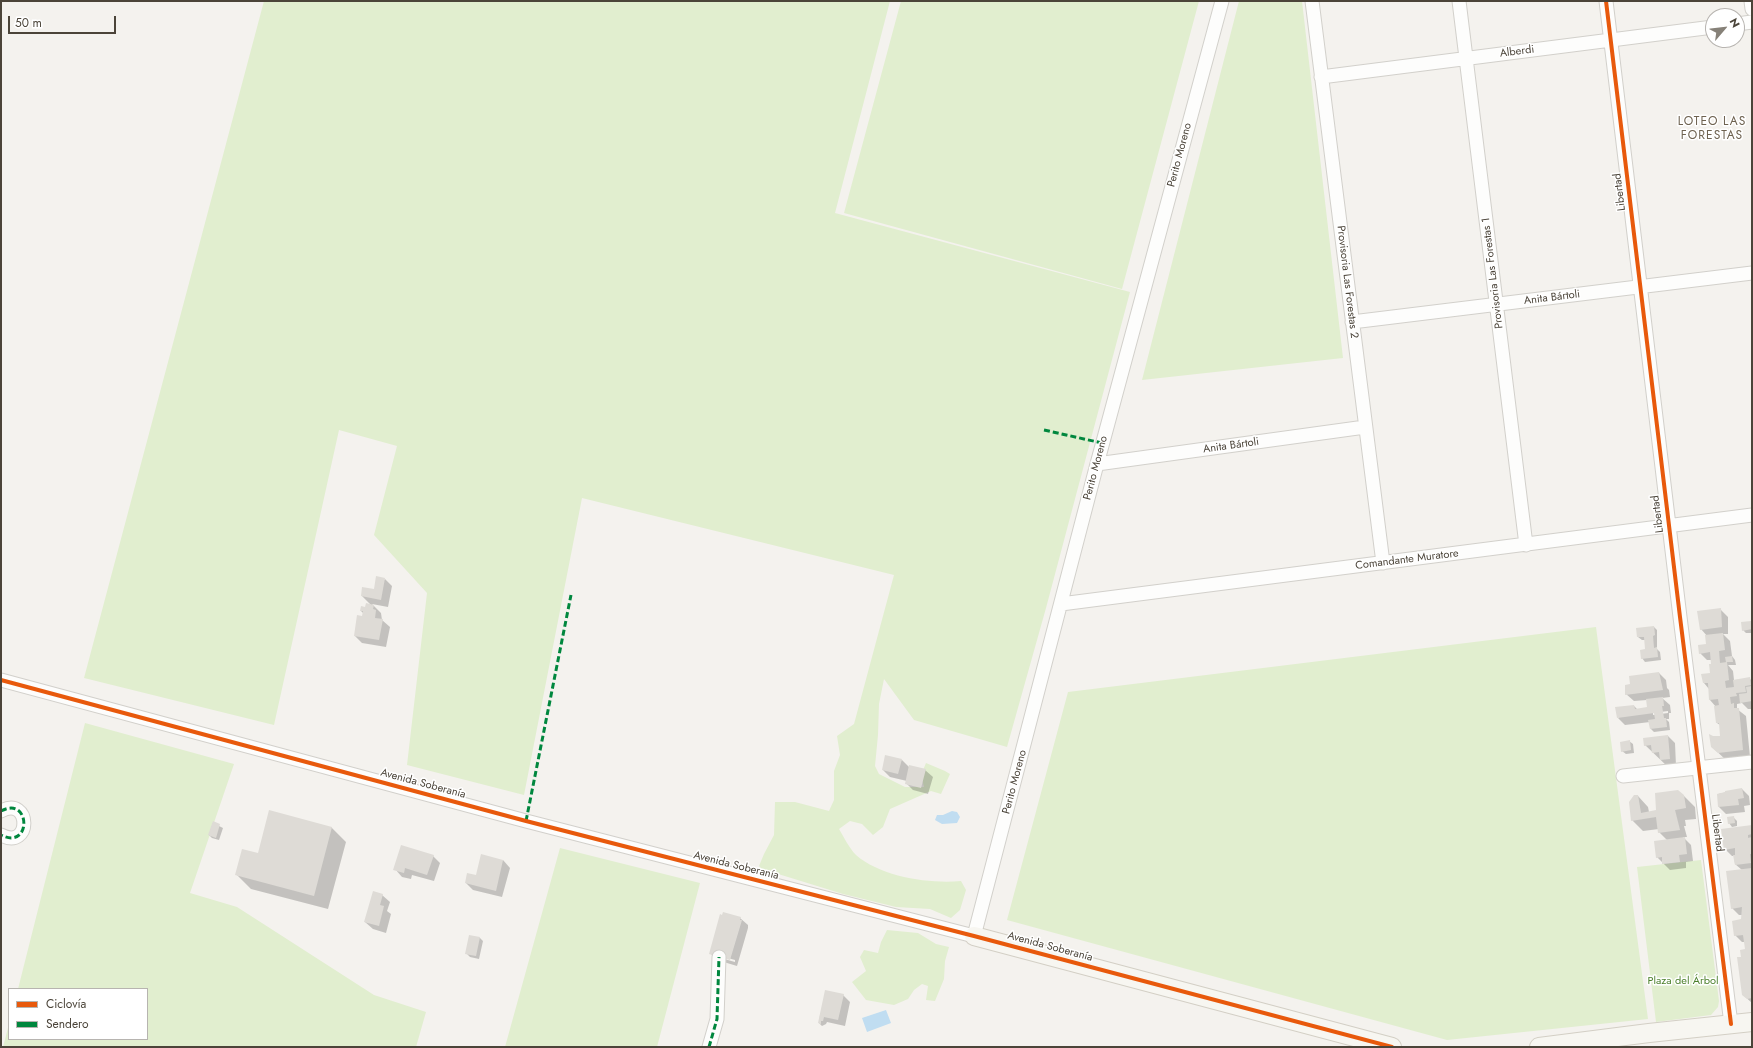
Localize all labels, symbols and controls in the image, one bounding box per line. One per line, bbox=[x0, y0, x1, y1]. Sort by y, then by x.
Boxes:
scale bar bbox=[10, 8, 118, 34]
north arrow bbox=[1705, 8, 1745, 48]
text: 50 m bbox=[15, 14, 42, 32]
text: N bbox=[1726, 15, 1744, 30]
street label: Alberdi bbox=[1499, 43, 1535, 61]
district label: LOTEO LAS FORESTAS bbox=[1678, 115, 1746, 143]
street label: Perito Moreno bbox=[1165, 121, 1195, 189]
street label: Libertad bbox=[1611, 172, 1629, 212]
street label: Provisoria Las Forestas 1 bbox=[1480, 217, 1506, 329]
street label: Provisoria Las Forestas 2 bbox=[1334, 225, 1360, 339]
street label: Anita Bártoli bbox=[1523, 288, 1581, 308]
street label: Perito Moreno bbox=[1081, 434, 1111, 502]
street label: Anita Bártoli bbox=[1202, 436, 1260, 456]
street label: Libertad bbox=[1649, 494, 1667, 534]
street label: Comandante Muratore bbox=[1355, 547, 1459, 573]
street label: Perito Moreno bbox=[1000, 748, 1030, 816]
street label: Avenida Soberanía bbox=[379, 766, 467, 802]
street label: Libertad bbox=[1708, 813, 1726, 853]
street label: Avenida Soberanía bbox=[692, 849, 780, 883]
street label: Avenida Soberanía bbox=[1006, 929, 1094, 965]
park label: Plaza del Árbol bbox=[1647, 974, 1719, 988]
legend bbox=[8, 988, 148, 1040]
text: Ciclovía bbox=[46, 995, 86, 1013]
text: Sendero bbox=[46, 1015, 89, 1033]

